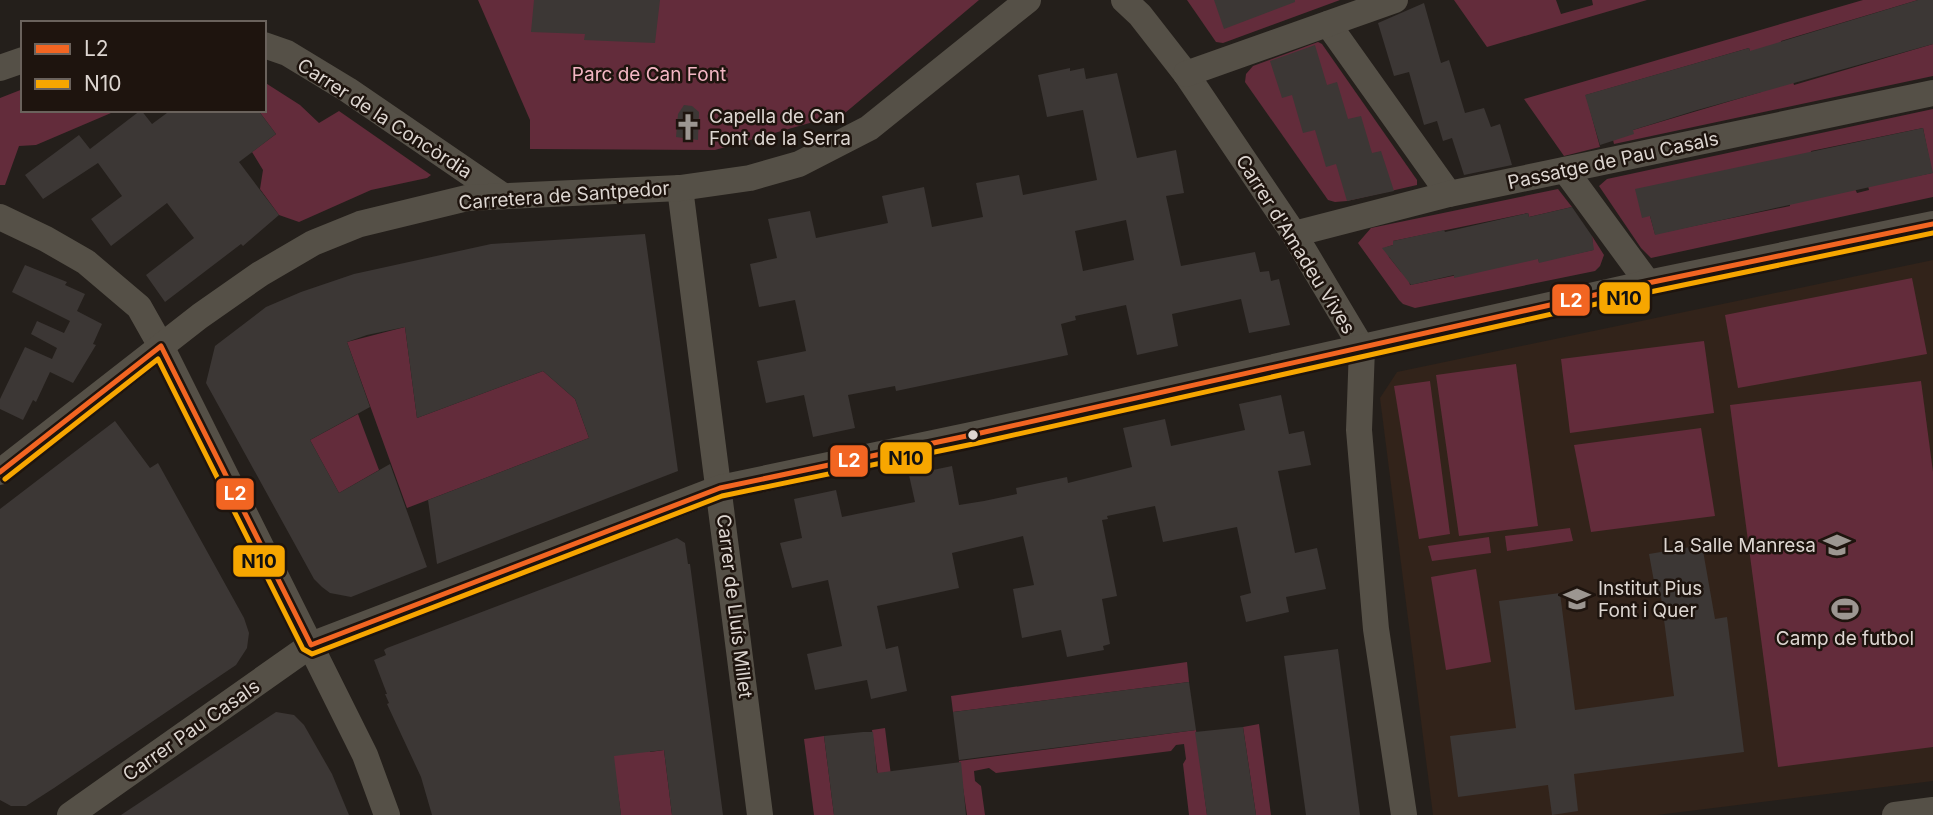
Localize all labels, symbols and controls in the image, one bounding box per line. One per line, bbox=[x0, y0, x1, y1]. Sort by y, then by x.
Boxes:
legend bbox=[21, 21, 266, 112]
text: L2 bbox=[84, 36, 109, 61]
street label: Carrer de la Concòrdia bbox=[293, 53, 476, 184]
park label: Parc de Can Font bbox=[572, 63, 726, 86]
text: N10 bbox=[84, 71, 122, 96]
place label: Capella de Can Font de la Serra bbox=[709, 105, 851, 150]
church icon: Capella de Can Font de la Serra bbox=[673, 112, 703, 142]
street label: Passatge de Pau Casals bbox=[1506, 127, 1721, 194]
street label: Carrer d'Amadeu Vives bbox=[1231, 150, 1360, 338]
street label: Carretera de Santpedor bbox=[458, 177, 670, 214]
line badge: N10 bbox=[1598, 281, 1651, 315]
line badge: L2 bbox=[1551, 283, 1591, 317]
text: N10 bbox=[1606, 287, 1642, 310]
text: L2 bbox=[1560, 289, 1582, 312]
unlabelled marker bbox=[966, 428, 980, 442]
line badge: N10 bbox=[879, 441, 933, 475]
line badge: L2 bbox=[829, 444, 869, 478]
text: N10 bbox=[888, 447, 924, 470]
text: L2 bbox=[838, 449, 860, 472]
line badge: L2 bbox=[215, 477, 255, 511]
text: L2 bbox=[224, 482, 246, 505]
street label: Carrer de Lluís Millet bbox=[712, 513, 757, 699]
school or university icon: La Salle Manresa bbox=[1822, 530, 1852, 560]
place label: La Salle Manresa bbox=[1663, 534, 1816, 557]
line badge: N10 bbox=[232, 544, 286, 578]
text: N10 bbox=[241, 550, 277, 573]
place label: Institut Pius Font i Quer bbox=[1598, 577, 1702, 622]
school or university icon: Institut Pius Font i Quer bbox=[1562, 584, 1592, 614]
sports icon: Camp de futbol bbox=[1830, 594, 1860, 624]
place label: Camp de futbol bbox=[1776, 627, 1914, 650]
street label: Carrer Pau Casals bbox=[118, 675, 264, 786]

